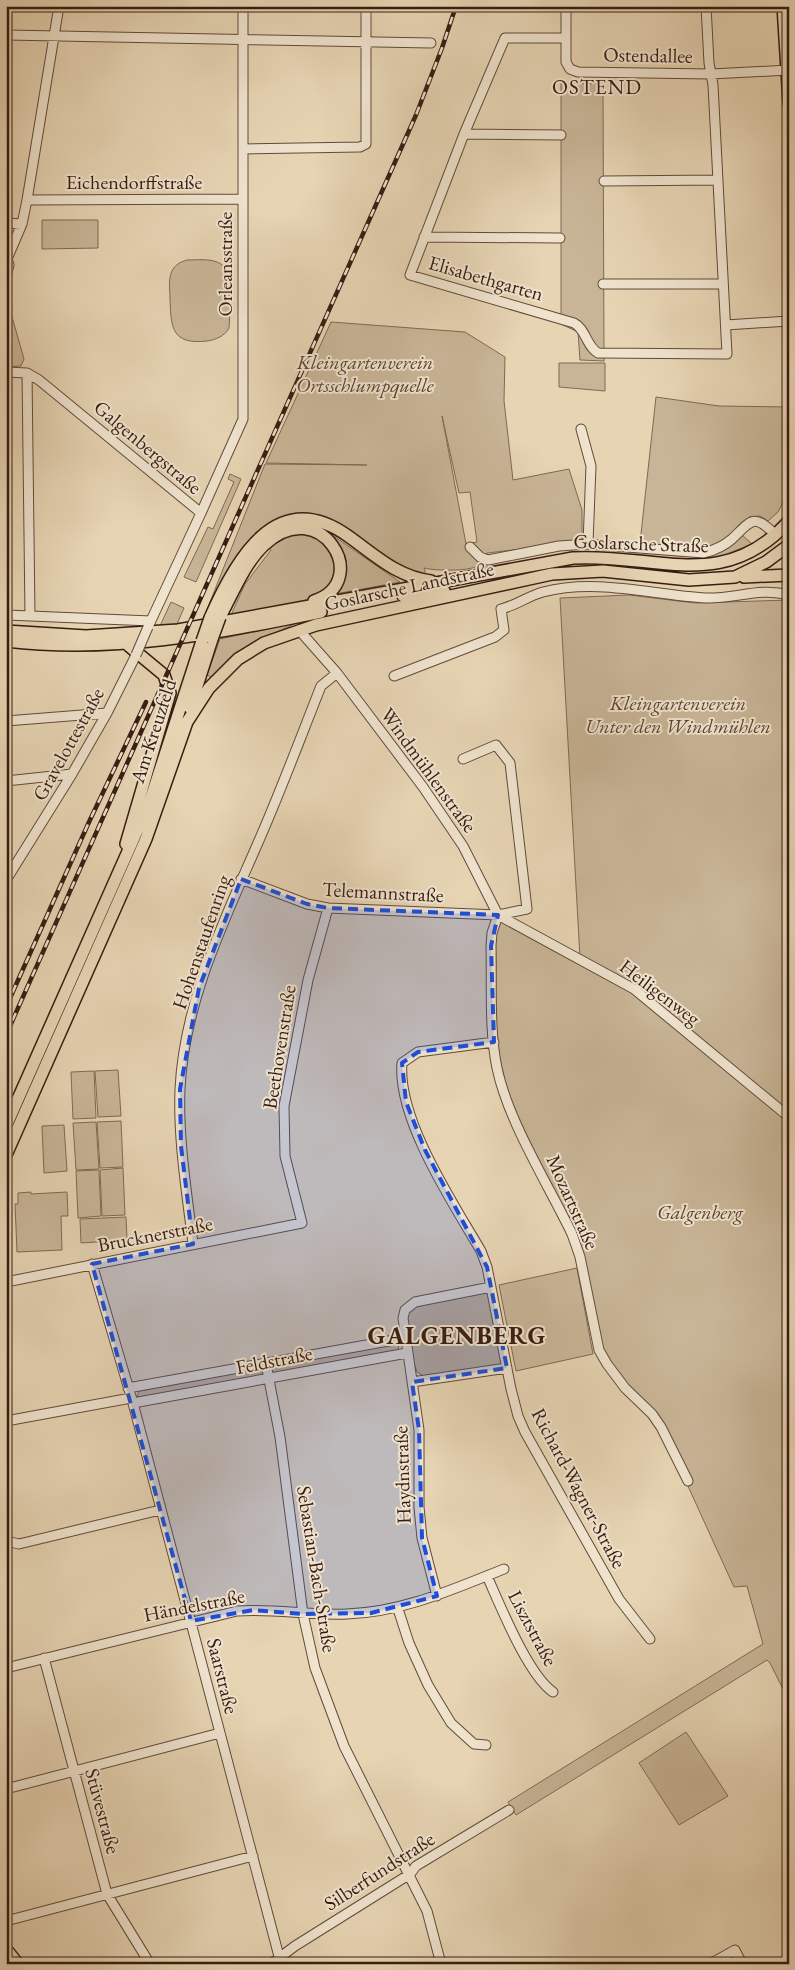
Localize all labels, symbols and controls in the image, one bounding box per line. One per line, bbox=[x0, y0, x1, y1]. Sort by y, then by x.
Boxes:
street label: Ostendallee bbox=[603, 41, 693, 69]
district label: OSTEND bbox=[552, 73, 642, 100]
street label: Eichendorffstraße bbox=[66, 169, 202, 195]
street label: Orleansstraße bbox=[212, 211, 238, 316]
street label: Elisabethgarten bbox=[426, 249, 547, 307]
park label: Kleingartenverein Ortsschlumpquelle bbox=[296, 349, 434, 399]
street label: Galgenbergstraße bbox=[89, 394, 208, 500]
street label: Goslarsche Straße bbox=[573, 528, 709, 558]
street label: Goslarsche Landstraße bbox=[322, 555, 496, 617]
street label: Am Kreuzfeld bbox=[124, 675, 182, 787]
street label: Gravelottestraße bbox=[26, 683, 110, 805]
park label: Kleingartenverein Unter den Windmühlen bbox=[585, 690, 771, 739]
street label: Windmühlenstraße bbox=[375, 702, 483, 838]
street label: Hohenstaufenring bbox=[166, 871, 236, 1013]
street label: Telemannstraße bbox=[322, 876, 445, 908]
street label: Heiligenweg bbox=[614, 953, 706, 1031]
street label: Beethovenstraße bbox=[256, 983, 302, 1111]
street label: Mozartstraße bbox=[541, 1151, 605, 1254]
park label: Galgenberg bbox=[657, 1199, 744, 1225]
street label: Brucknerstraße bbox=[95, 1210, 215, 1258]
district label: GALGENBERG bbox=[367, 1319, 547, 1351]
street label: Feldstraße bbox=[233, 1340, 315, 1380]
street label: Richard-Wagner-Straße bbox=[526, 1403, 632, 1573]
street label: Haydnstraße bbox=[387, 1425, 417, 1525]
street label: Sebastian-Bach-Straße bbox=[291, 1484, 343, 1654]
street label: Händelstraße bbox=[141, 1582, 247, 1628]
street label: Lisztstraße bbox=[502, 1586, 564, 1671]
street label: Saarstraße bbox=[201, 1635, 245, 1717]
street label: Stüvestraße bbox=[79, 1765, 127, 1857]
street label: Silberfundstraße bbox=[319, 1826, 439, 1916]

